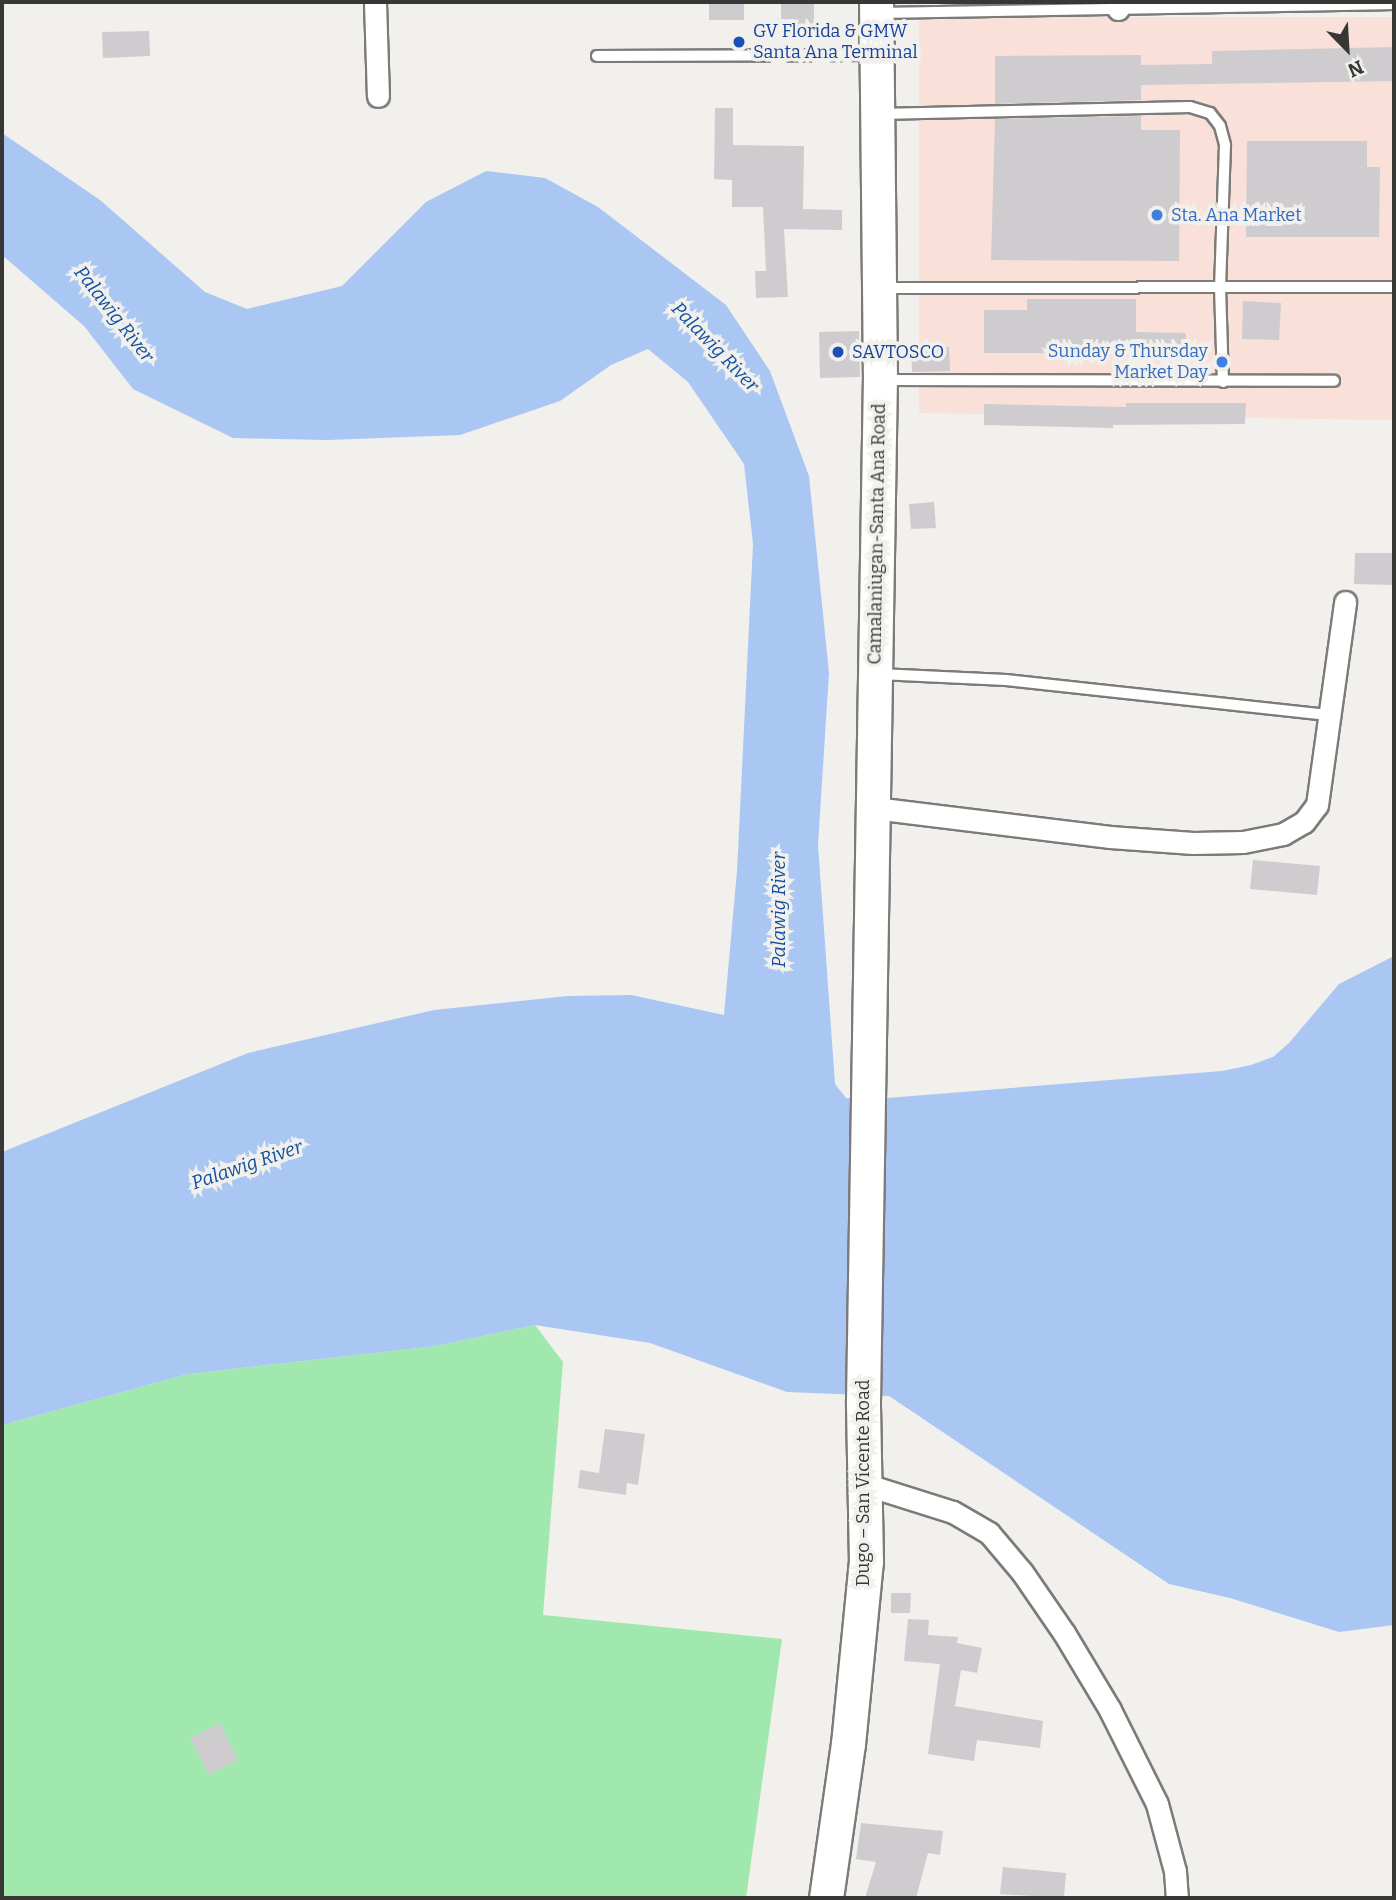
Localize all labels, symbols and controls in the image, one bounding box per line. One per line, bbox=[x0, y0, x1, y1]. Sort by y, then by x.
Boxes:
north arrow bbox=[1312, 14, 1382, 84]
place label: GV Florida & GMW Santa Ana Terminal bbox=[753, 21, 918, 64]
marker: GV Florida & GMW Santa Ana Terminal bbox=[731, 34, 747, 50]
text: N bbox=[1344, 55, 1367, 82]
place label: Sta. Ana Market bbox=[1171, 204, 1302, 226]
marker: Sta. Ana Market bbox=[1149, 207, 1165, 223]
water label: Palawig River bbox=[69, 261, 159, 367]
water label: Palawig River bbox=[667, 297, 763, 397]
place label: SAVTOSCO bbox=[852, 341, 944, 363]
place label: Sunday & Thursday Market Day bbox=[1048, 341, 1208, 384]
marker: SAVTOSCO bbox=[830, 344, 846, 360]
marker: Sunday & Thursday Market Day bbox=[1214, 354, 1230, 370]
street label: Camalaniugan-Santa Ana Road bbox=[864, 403, 890, 665]
water label: Palawig River bbox=[768, 852, 790, 968]
water label: Palawig River bbox=[189, 1135, 305, 1195]
street label: Dugo – San Vicente Road bbox=[852, 1380, 874, 1586]

